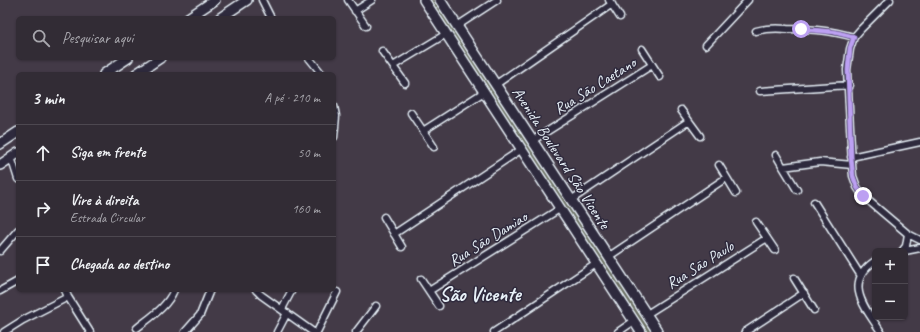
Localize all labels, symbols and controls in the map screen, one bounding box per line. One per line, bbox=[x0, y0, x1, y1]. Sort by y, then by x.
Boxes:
search box bbox=[16, 16, 336, 60]
route start bbox=[792, 20, 810, 38]
icon: search bbox=[30, 27, 52, 49]
text: Pesquisar aqui bbox=[62, 29, 133, 48]
street label: Rua Sāo Caetano bbox=[550, 52, 642, 119]
street label: Avenida Boulevard São Vicente bbox=[508, 83, 615, 234]
text: 3 min bbox=[32, 88, 65, 109]
text: A pé · 210 m bbox=[264, 90, 320, 106]
icon: ahead bbox=[32, 142, 54, 164]
text: Siga em frente bbox=[70, 143, 146, 162]
text: 50 m bbox=[298, 145, 320, 161]
route end bbox=[854, 187, 872, 205]
text: Vire à direita bbox=[70, 191, 139, 210]
icon: right bbox=[32, 198, 54, 220]
text: 160 m bbox=[292, 201, 320, 217]
street label: Rua Sāo Damiao bbox=[445, 206, 533, 271]
text: Estrada Circular bbox=[70, 210, 145, 226]
street label: Rua Sāo Paulo bbox=[663, 236, 739, 294]
map controls bbox=[872, 248, 908, 320]
button: + bbox=[872, 248, 908, 284]
icon: arrive bbox=[32, 254, 54, 276]
text: Chegada ao destino bbox=[70, 255, 169, 274]
district label: São Vicente bbox=[440, 282, 523, 307]
button: − bbox=[872, 284, 908, 320]

